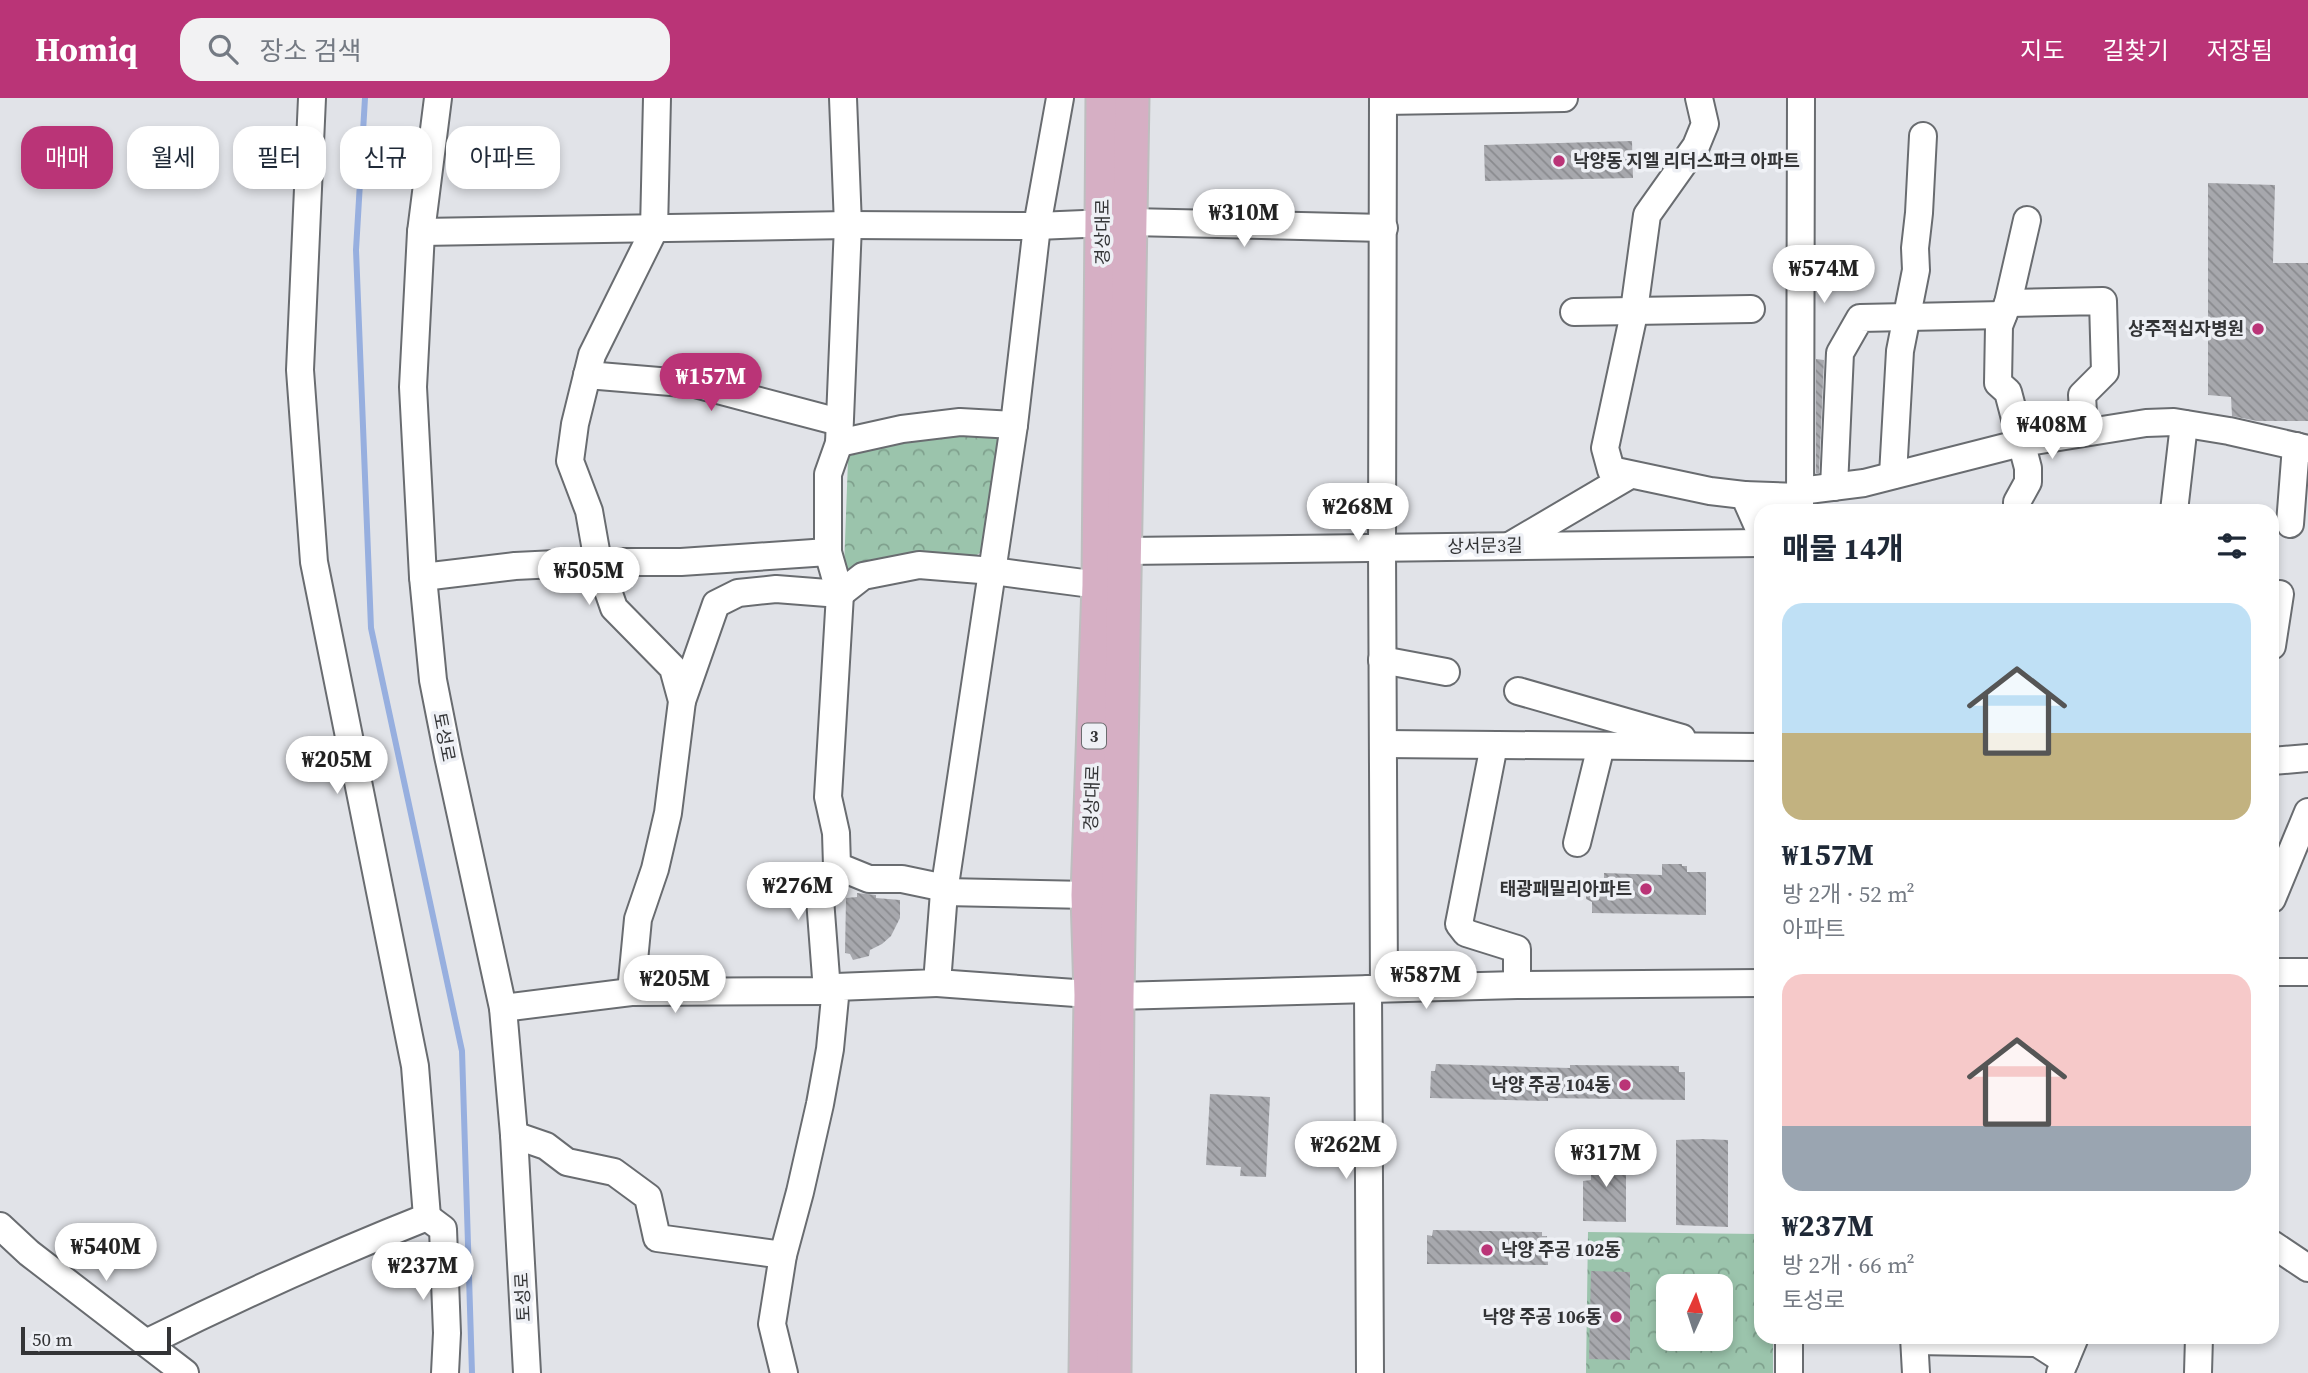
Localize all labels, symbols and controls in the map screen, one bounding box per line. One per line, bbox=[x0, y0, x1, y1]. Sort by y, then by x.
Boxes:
search box bbox=[180, 18, 670, 81]
text: Homiq bbox=[35, 27, 138, 72]
icon: search bbox=[204, 30, 242, 68]
text: 장소 검색 bbox=[260, 33, 361, 69]
text: 지도 bbox=[2020, 34, 2065, 67]
text: 길찾기 bbox=[2103, 34, 2169, 67]
text: 저장됨 bbox=[2207, 34, 2273, 67]
chip: 매매 bbox=[21, 126, 113, 189]
chip: 월세 bbox=[127, 126, 219, 189]
chip: 필터 bbox=[233, 126, 326, 189]
chip: 신규 bbox=[340, 126, 432, 189]
chip: 아파트 bbox=[446, 126, 560, 189]
place label: 낙양동 지엘 리더스파크 아파트 bbox=[1573, 148, 1800, 173]
marker: 낙양동 지엘 리더스파크 아파트 bbox=[1551, 153, 1567, 169]
pin: ₩310M bbox=[1195, 190, 1293, 249]
text: ₩310M bbox=[1209, 196, 1279, 228]
street label: 경상대로 bbox=[1090, 199, 1115, 265]
pin: ₩574M bbox=[1775, 246, 1873, 305]
text: ₩574M bbox=[1789, 252, 1859, 284]
place label: 상주적십자병원 bbox=[2128, 316, 2244, 341]
marker: 상주적십자병원 bbox=[2250, 321, 2266, 337]
pin: ₩157M bbox=[662, 354, 760, 413]
text: ₩157M bbox=[676, 360, 746, 392]
pin: ₩408M bbox=[2003, 402, 2101, 461]
text: ₩408M bbox=[2017, 408, 2087, 440]
pin: ₩268M bbox=[1309, 484, 1407, 543]
text: ₩268M bbox=[1323, 490, 1393, 522]
icon: filters bbox=[2213, 527, 2251, 565]
text: 매물 14개 bbox=[1782, 528, 1904, 569]
street label: 상서문3길 bbox=[1447, 532, 1523, 559]
pin: ₩505M bbox=[540, 547, 638, 607]
text: ₩505M bbox=[554, 554, 624, 586]
icon: home bbox=[1954, 648, 2080, 774]
street label: 토성로 bbox=[427, 710, 462, 764]
road number: 3 bbox=[1082, 723, 1106, 748]
pin: ₩205M bbox=[288, 736, 386, 796]
text: ₩205M bbox=[302, 743, 372, 775]
street label: 경상대로 bbox=[1078, 764, 1105, 832]
text: ₩157M bbox=[1782, 834, 1874, 875]
pin: ₩276M bbox=[749, 862, 847, 922]
text: ₩276M bbox=[763, 869, 833, 901]
place label: 태광패밀리아파트 bbox=[1500, 876, 1632, 901]
text: 방 2개 · 52 m² bbox=[1782, 878, 1915, 910]
marker: 태광패밀리아파트 bbox=[1638, 881, 1654, 897]
text: 아파트 bbox=[1782, 913, 1845, 945]
pin: ₩587M bbox=[1377, 951, 1475, 1011]
pin: ₩205M bbox=[626, 956, 724, 1015]
text: ₩587M bbox=[1391, 958, 1461, 990]
text: ₩205M bbox=[640, 962, 710, 994]
icon: home bbox=[1954, 1019, 2080, 1145]
place label: 낙양 주공 104동 bbox=[1491, 1072, 1611, 1097]
marker: 낙양 주공 104동 bbox=[1617, 1077, 1633, 1093]
pin: ₩262M bbox=[1297, 1122, 1395, 1181]
text: ₩262M bbox=[1311, 1128, 1381, 1160]
pin: ₩317M bbox=[1557, 1130, 1655, 1189]
text: ₩317M bbox=[1571, 1136, 1641, 1168]
text: ₩237M bbox=[1782, 1205, 1874, 1246]
pin: ₩540M bbox=[57, 1224, 155, 1283]
text: ₩540M bbox=[71, 1230, 141, 1262]
place label: 낙양 주공 102동 bbox=[1501, 1237, 1621, 1262]
pin: ₩237M bbox=[374, 1242, 472, 1302]
marker: 낙양 주공 102동 bbox=[1479, 1242, 1495, 1258]
text: ₩237M bbox=[388, 1249, 458, 1281]
text: 방 2개 · 66 m² bbox=[1782, 1249, 1915, 1281]
street label: 토성로 bbox=[509, 1272, 536, 1322]
north arrow bbox=[1656, 1274, 1732, 1351]
map controls bbox=[1656, 1274, 1733, 1351]
text: 토성로 bbox=[1782, 1284, 1845, 1316]
place label: 낙양 주공 106동 bbox=[1482, 1304, 1602, 1329]
marker: 낙양 주공 106동 bbox=[1608, 1309, 1624, 1325]
scale bar bbox=[21, 1324, 172, 1356]
text: 50 m bbox=[32, 1326, 73, 1352]

